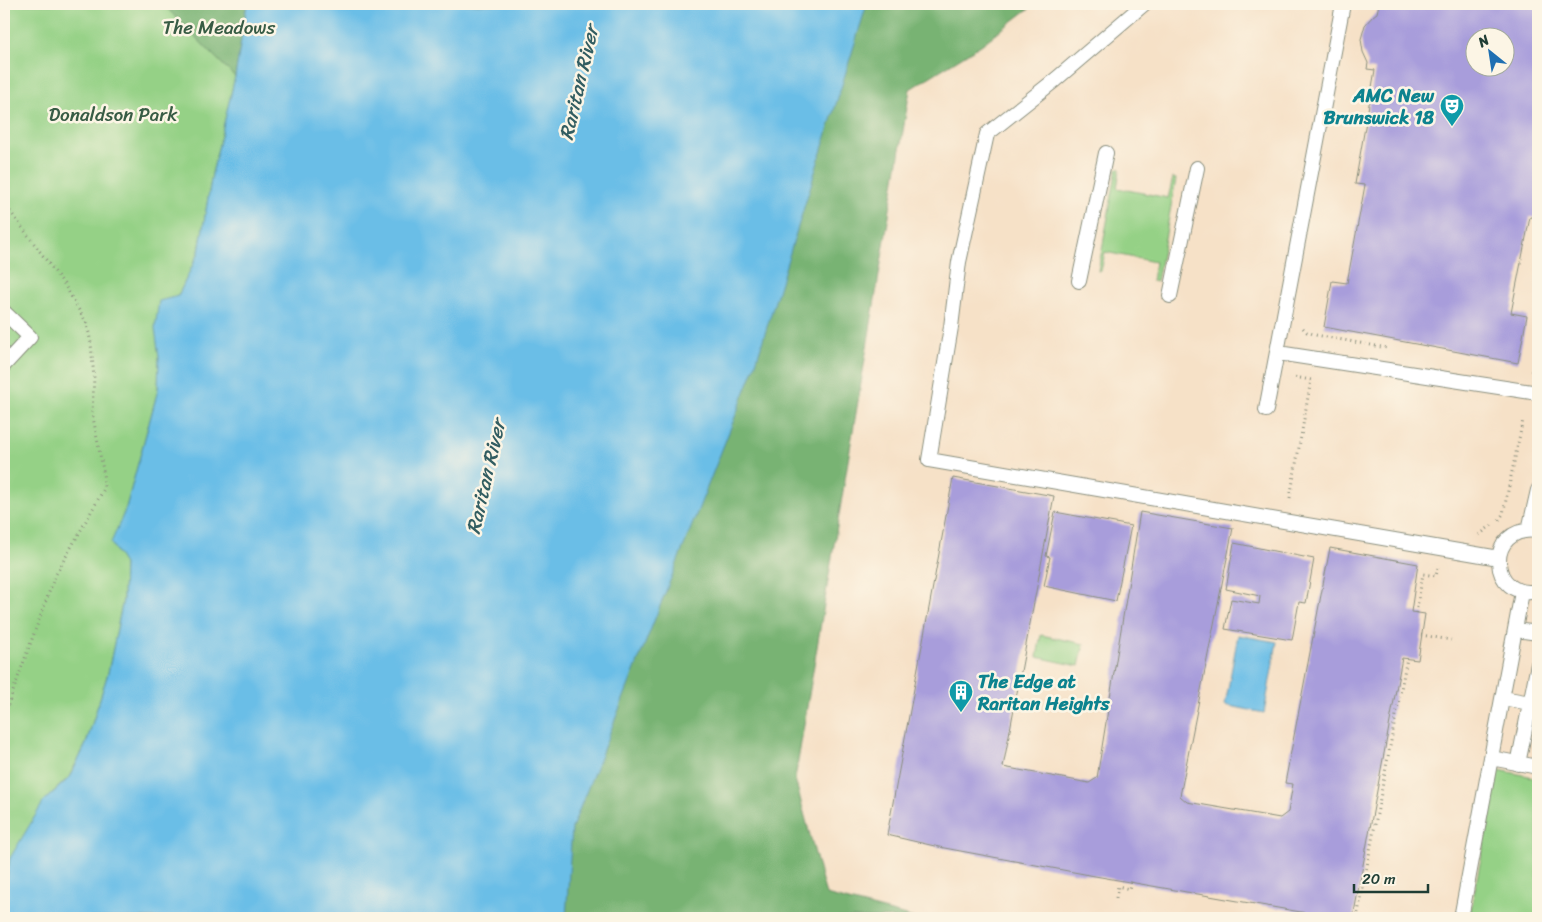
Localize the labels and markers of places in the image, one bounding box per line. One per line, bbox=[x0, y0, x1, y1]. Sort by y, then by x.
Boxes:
place label: AMC New Brunswick 18 bbox=[1324, 79, 1435, 134]
theatre icon: AMC New Brunswick 18 bbox=[1439, 93, 1465, 127]
place label: The Edge at Raritan Heights bbox=[977, 665, 1111, 720]
building icon: The Edge at Raritan Heights bbox=[948, 679, 974, 713]

